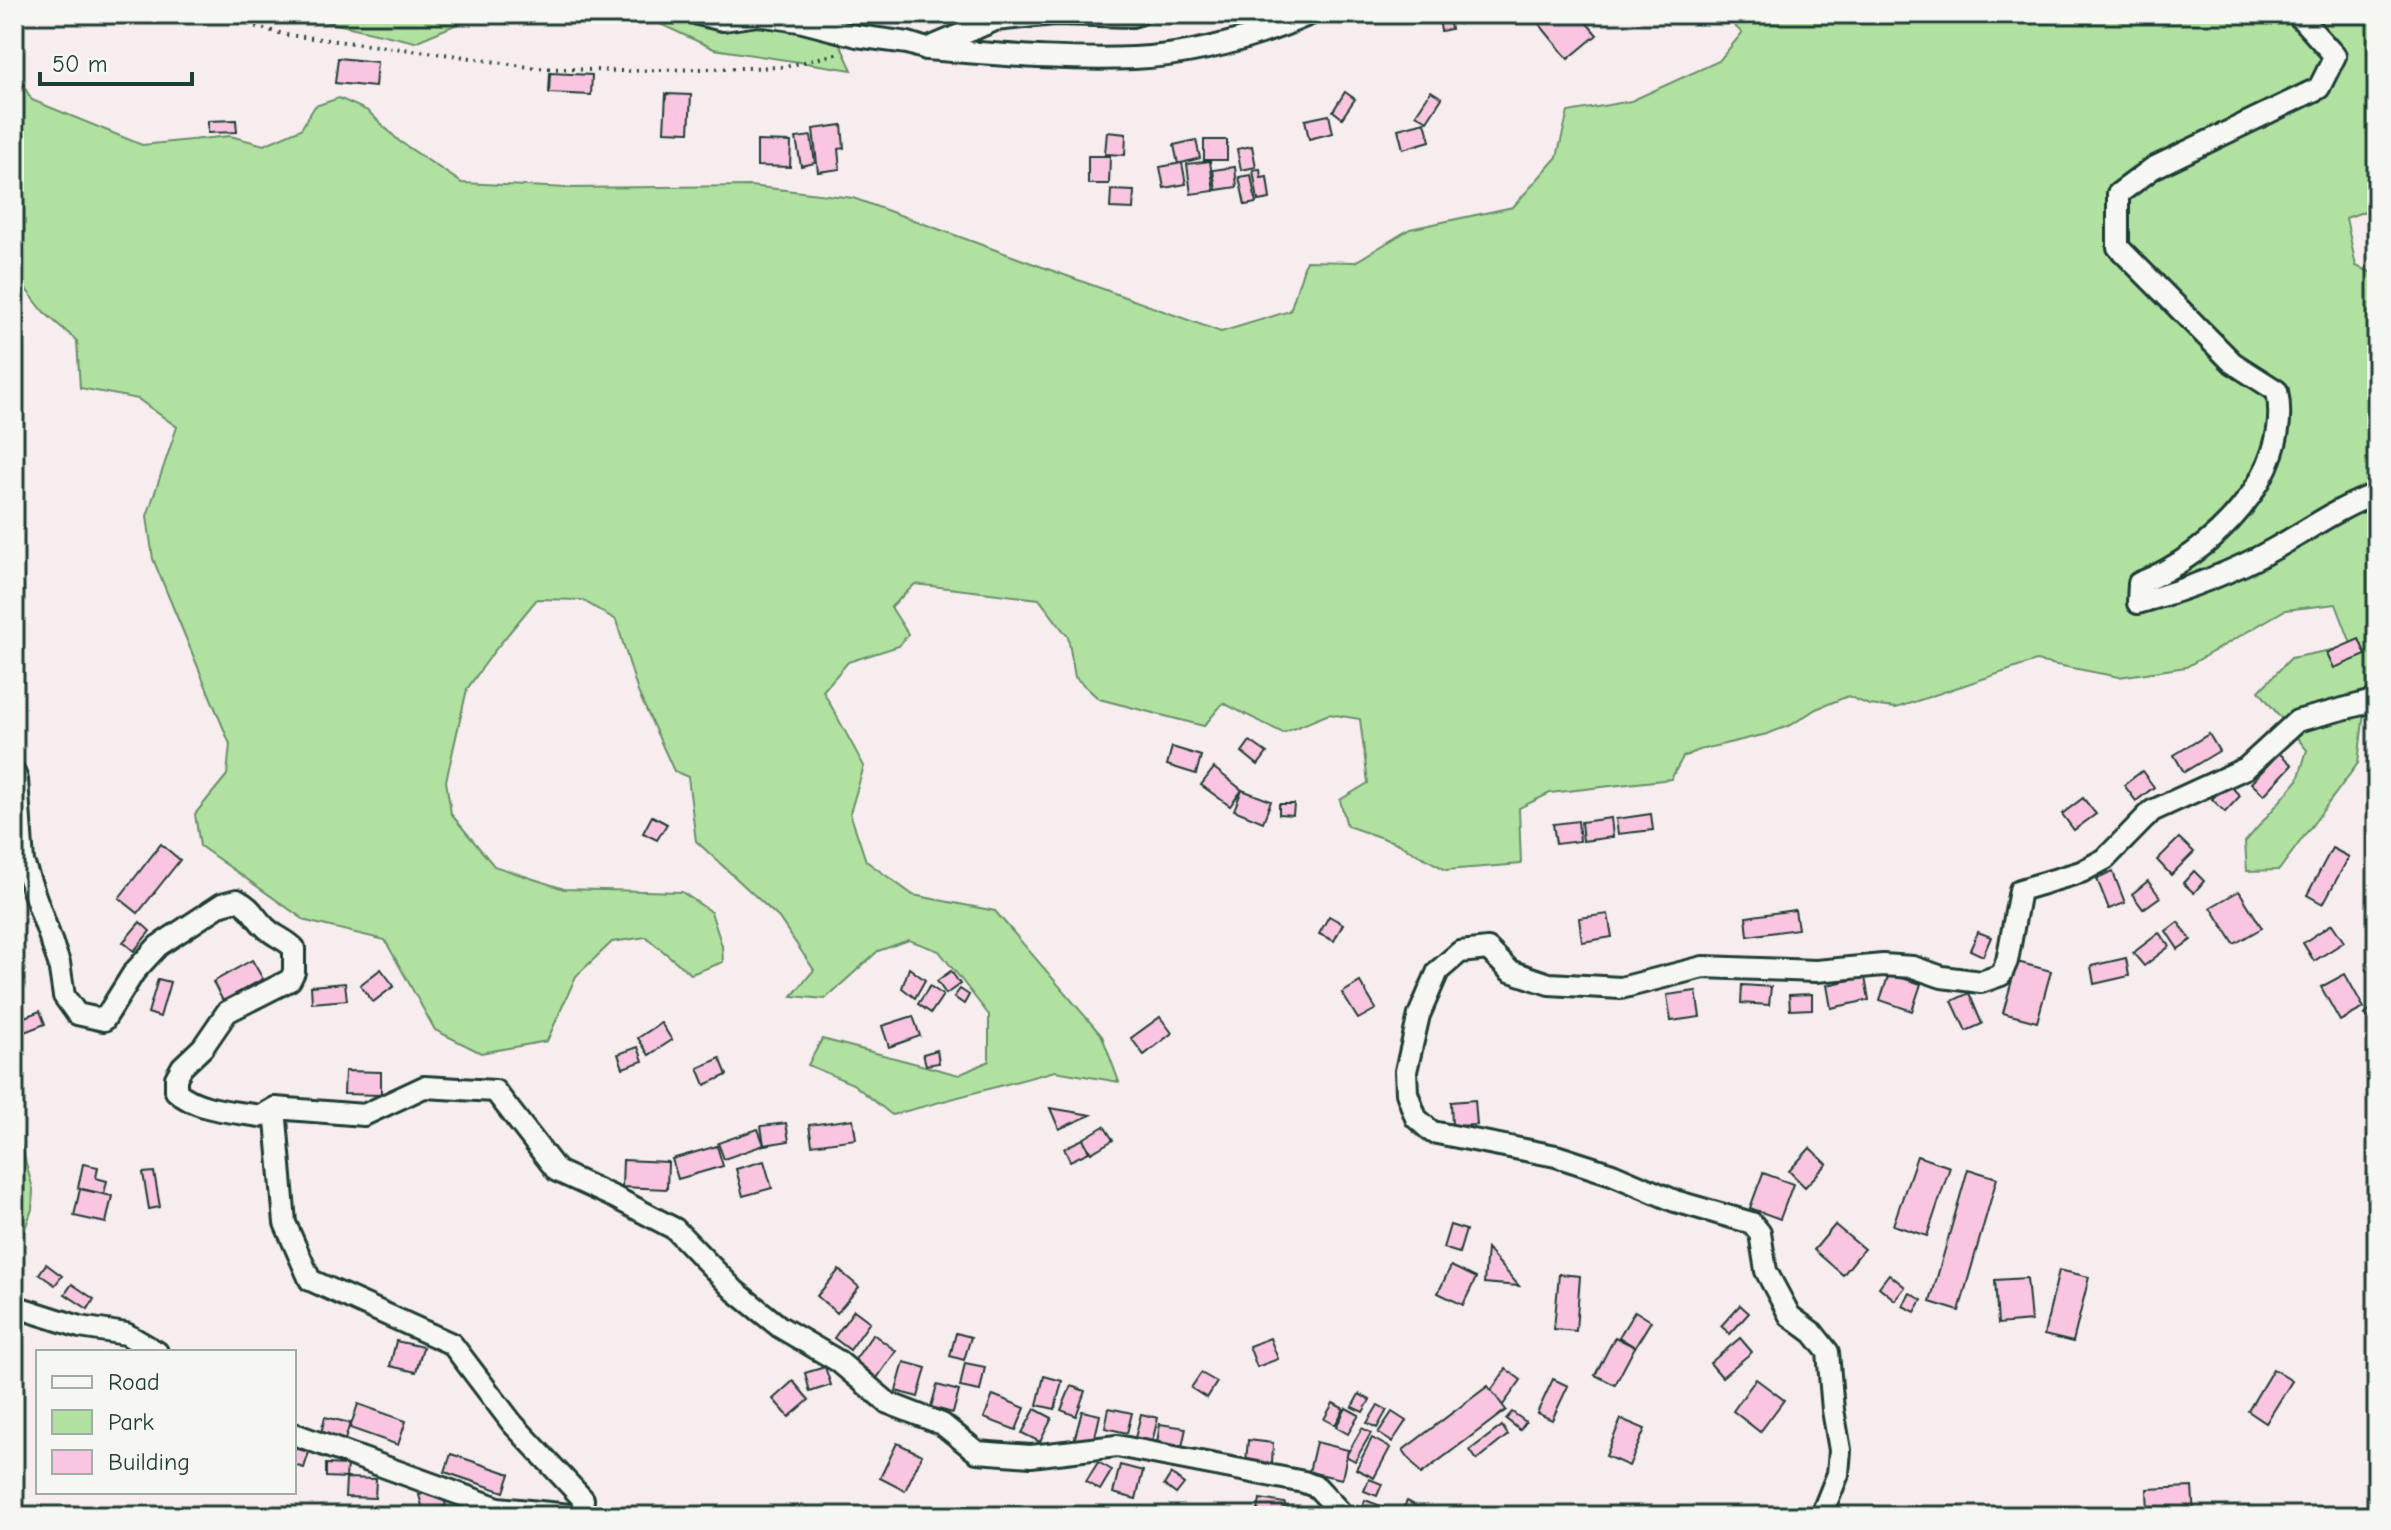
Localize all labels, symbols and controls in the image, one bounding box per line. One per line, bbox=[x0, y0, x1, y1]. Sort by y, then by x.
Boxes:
scale bar bbox=[40, 36, 192, 86]
text: 50 m bbox=[52, 50, 108, 78]
legend bbox=[36, 1350, 296, 1494]
text: Road bbox=[108, 1368, 160, 1396]
text: Park bbox=[108, 1408, 154, 1436]
text: Building bbox=[108, 1448, 190, 1476]

